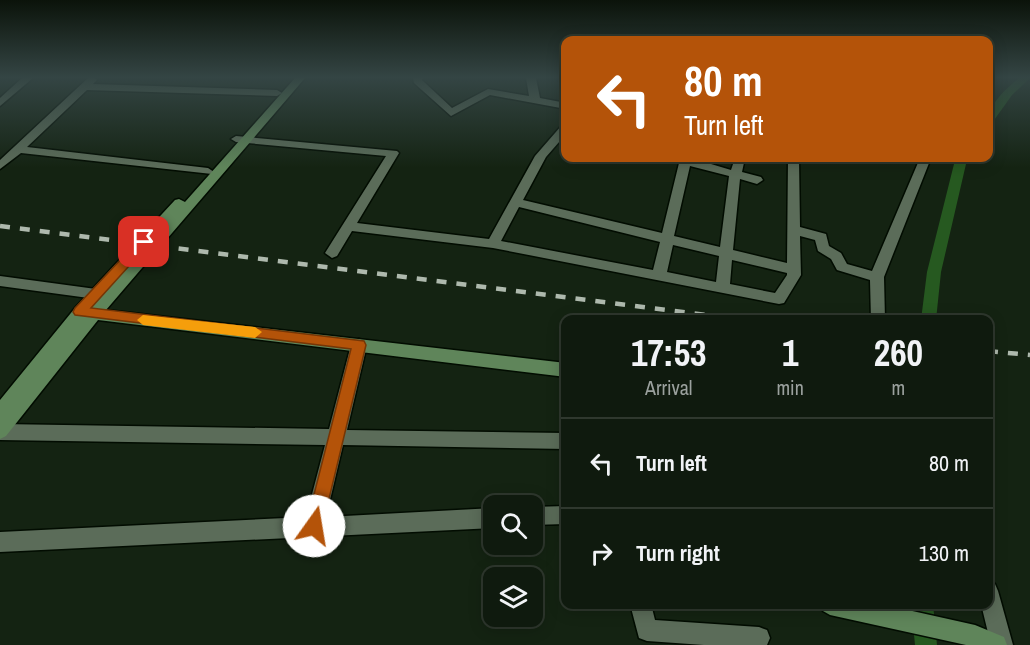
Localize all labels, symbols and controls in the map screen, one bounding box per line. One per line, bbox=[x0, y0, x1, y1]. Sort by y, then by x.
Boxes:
text: 80 m bbox=[684, 53, 763, 109]
icon: left bbox=[585, 60, 663, 138]
text: Turn left bbox=[684, 107, 763, 143]
pin bbox=[118, 216, 169, 267]
icon: arrive bbox=[127, 225, 160, 258]
text: 17:53 bbox=[631, 329, 706, 377]
text: 1 bbox=[782, 329, 798, 377]
text: 260 bbox=[874, 329, 923, 377]
text: Arrival bbox=[645, 374, 692, 401]
text: min bbox=[776, 374, 804, 401]
text: m bbox=[892, 374, 905, 401]
icon: left bbox=[585, 447, 618, 480]
text: Turn left bbox=[636, 448, 707, 478]
text: 80 m bbox=[929, 448, 969, 478]
position arrow bbox=[282, 494, 346, 558]
map controls bbox=[483, 495, 543, 627]
button: search bbox=[483, 495, 543, 555]
icon: right bbox=[585, 537, 618, 570]
text: Turn right bbox=[636, 538, 720, 568]
text: 130 m bbox=[919, 538, 969, 568]
button: layers bbox=[483, 567, 543, 627]

